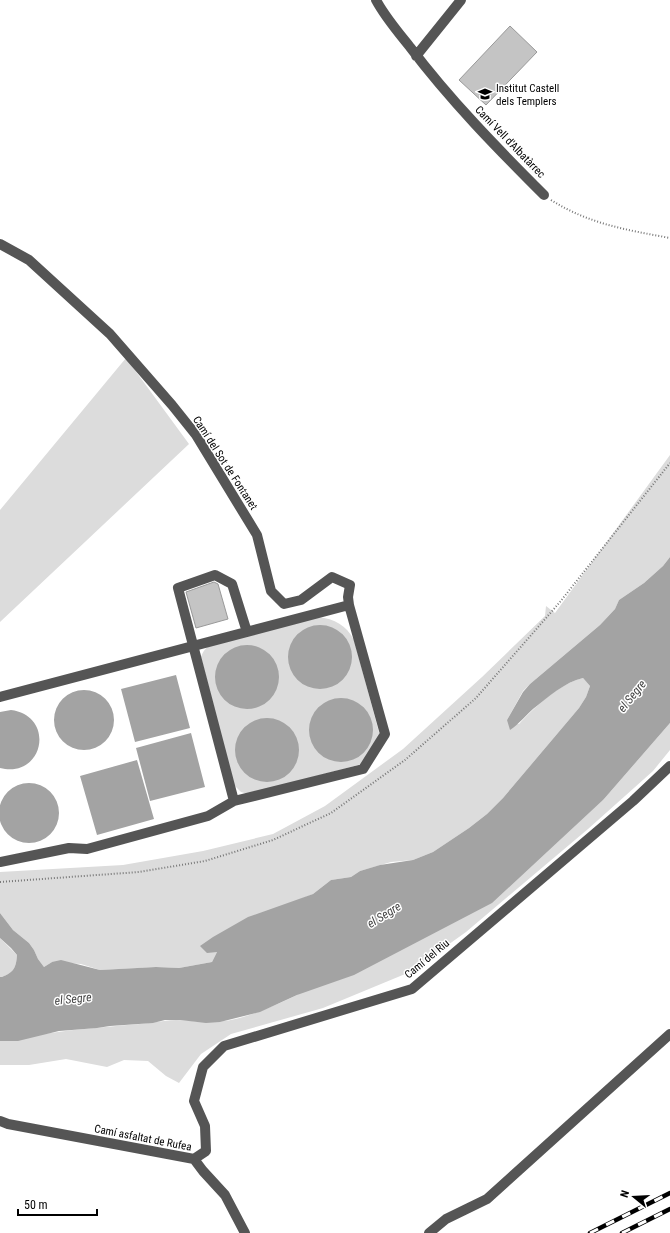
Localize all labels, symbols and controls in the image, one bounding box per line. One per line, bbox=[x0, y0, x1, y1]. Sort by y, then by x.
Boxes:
place label: Institut Castell dels Templers bbox=[496, 82, 559, 108]
school or university icon: Institut Castell dels Templers bbox=[477, 86, 493, 102]
street label: Camí Vell d'Albatàrrec bbox=[472, 103, 548, 181]
street label: Camí del Sot de Fontanet bbox=[190, 414, 260, 512]
water label: el Segre bbox=[615, 677, 649, 715]
water label: el Segre bbox=[365, 899, 404, 931]
street label: Camí del Riu bbox=[402, 937, 452, 981]
water label: el Segre bbox=[54, 990, 93, 1008]
street label: Camí asfaltat de Rufea bbox=[93, 1122, 193, 1154]
north arrow bbox=[614, 1177, 654, 1217]
text: N bbox=[618, 1189, 632, 1199]
scale bar bbox=[18, 1191, 97, 1217]
text: 50 m bbox=[24, 1198, 48, 1212]

